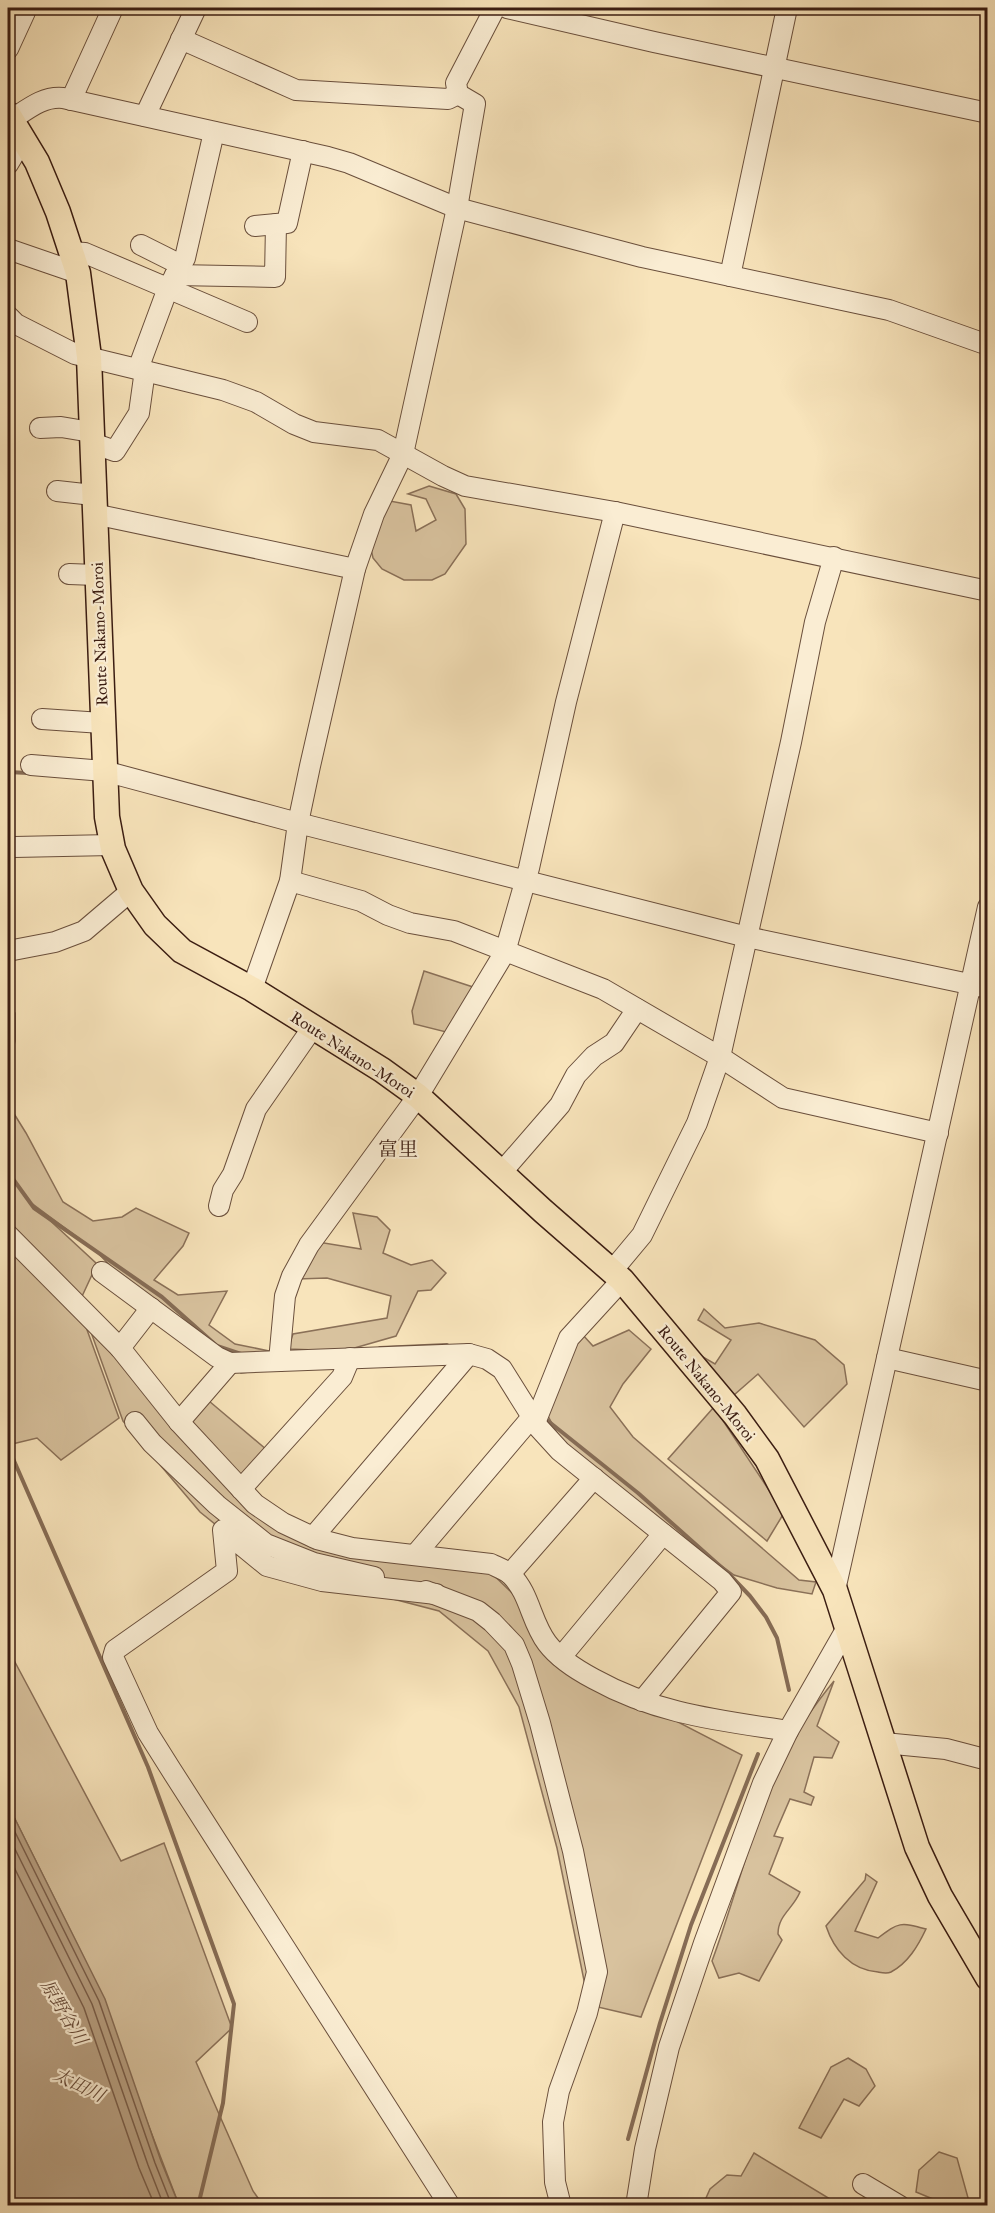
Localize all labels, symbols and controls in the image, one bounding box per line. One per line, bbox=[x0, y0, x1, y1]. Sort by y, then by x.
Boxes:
street label: Route Nakano-Moroi bbox=[87, 561, 112, 706]
street label: Route Nakano-Moroi bbox=[287, 1007, 419, 1102]
district label: 富里 bbox=[378, 1137, 418, 1161]
street label: Route Nakano-Moroi bbox=[654, 1321, 760, 1446]
water label: 原野谷川 bbox=[36, 1975, 93, 2050]
water label: 太田川 bbox=[50, 2063, 110, 2108]

